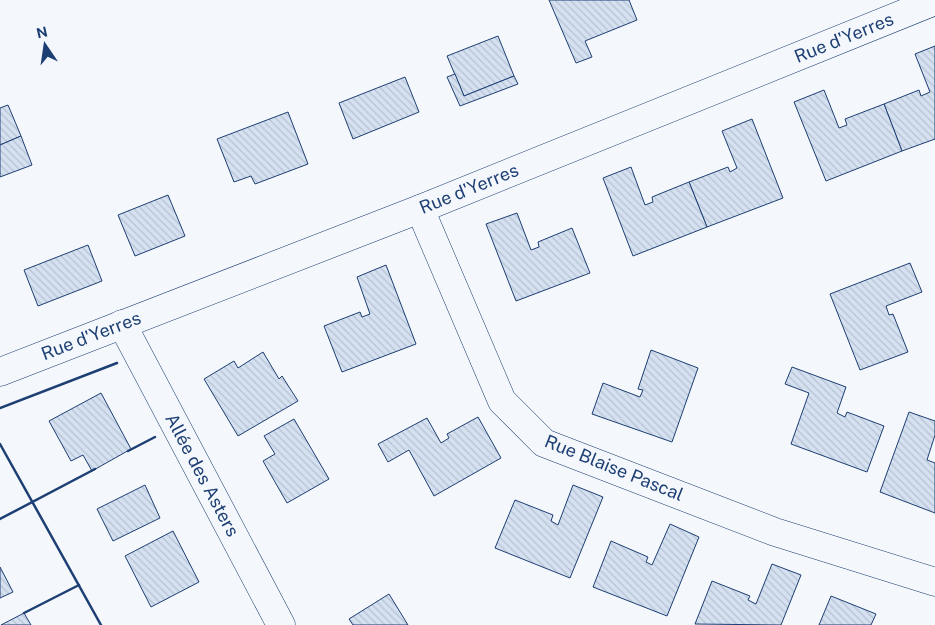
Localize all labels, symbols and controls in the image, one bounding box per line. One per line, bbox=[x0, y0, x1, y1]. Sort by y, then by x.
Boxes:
street label: Rue d'Yerres bbox=[791, 8, 896, 67]
north arrow bbox=[20, 20, 70, 70]
text: N bbox=[35, 23, 49, 41]
street label: Rue d'Yerres bbox=[416, 159, 521, 218]
street label: Rue d'Yerres bbox=[38, 307, 144, 364]
street label: Allée des Asters bbox=[161, 410, 244, 540]
street label: Rue Blaise Pascal bbox=[542, 430, 687, 505]

